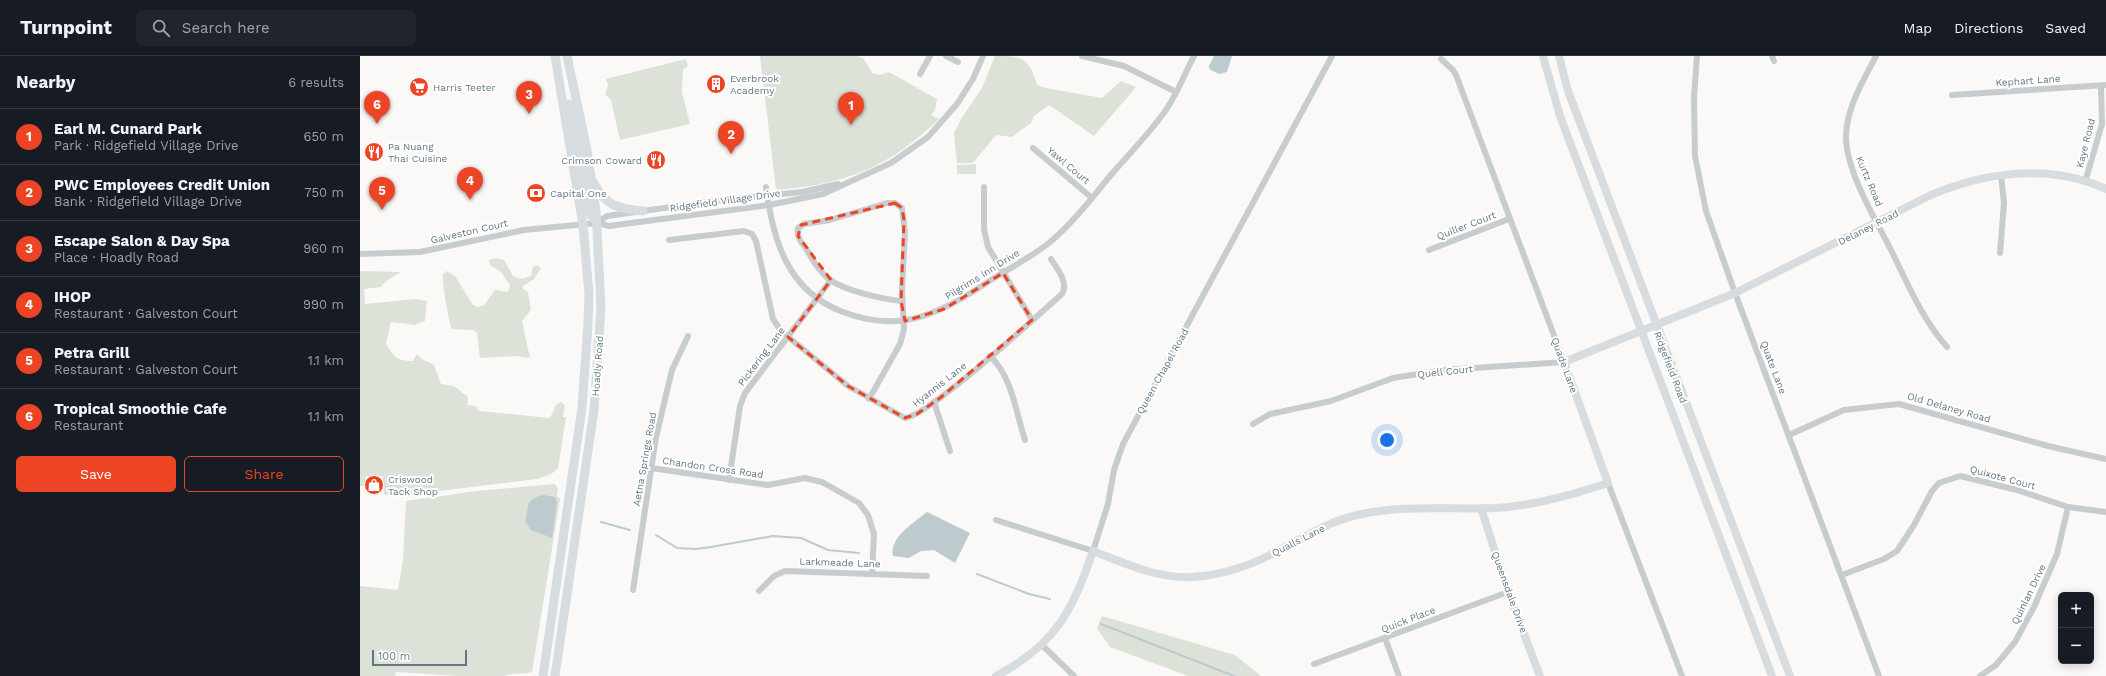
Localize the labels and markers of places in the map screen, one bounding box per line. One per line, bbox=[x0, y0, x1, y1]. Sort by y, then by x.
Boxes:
building icon: Everbrook Academy bbox=[705, 73, 727, 95]
place label: Everbrook Academy bbox=[730, 73, 779, 96]
supermarket icon: Harris Teeter bbox=[408, 76, 430, 98]
pin: 3 bbox=[516, 81, 542, 114]
place label: Harris Teeter bbox=[433, 82, 496, 93]
pin: 6 bbox=[364, 91, 390, 124]
pin: 1 bbox=[838, 92, 864, 125]
pin: 2 bbox=[718, 121, 744, 154]
restaurant icon: Pa Nuang Thai Cuisine bbox=[363, 141, 385, 163]
place label: Pa Nuang Thai Cuisine bbox=[388, 141, 448, 164]
restaurant icon: Crimson Coward bbox=[645, 149, 667, 171]
place label: Crimson Coward bbox=[561, 155, 642, 166]
pin: 4 bbox=[457, 167, 483, 200]
pin: 5 bbox=[369, 177, 395, 210]
bank icon: Capital One bbox=[525, 182, 547, 204]
place label: Capital One bbox=[550, 188, 607, 199]
shop icon: Criswood Tack Shop bbox=[363, 474, 385, 496]
place label: Criswood Tack Shop bbox=[388, 474, 438, 497]

